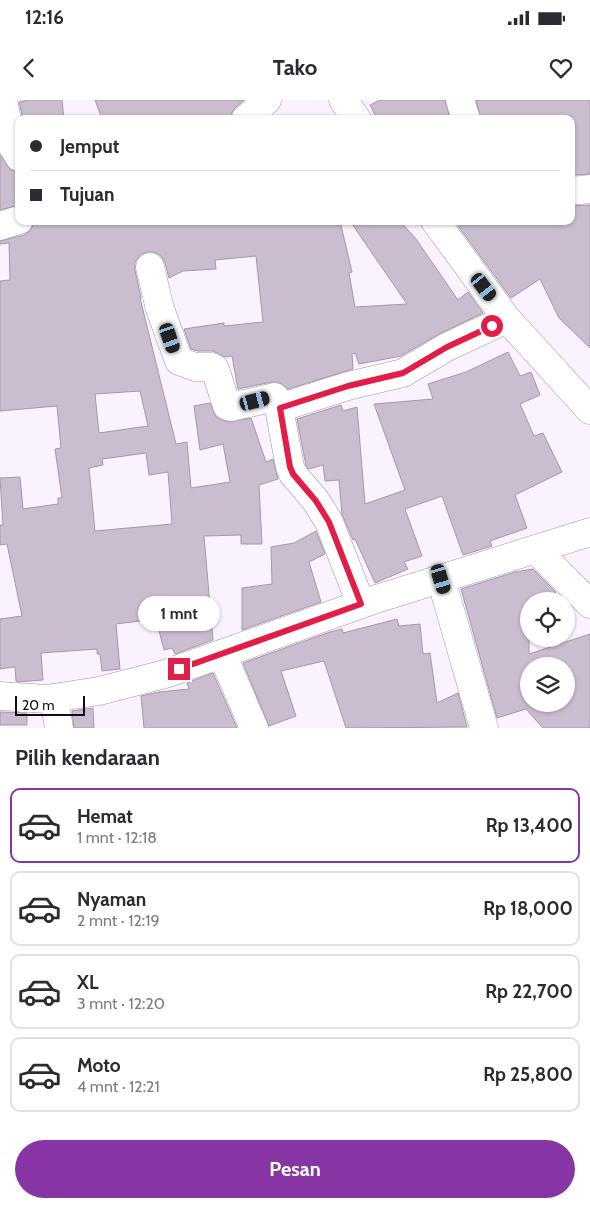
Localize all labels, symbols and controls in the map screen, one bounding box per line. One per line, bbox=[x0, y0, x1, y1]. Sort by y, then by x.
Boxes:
text: 12:16 bbox=[25, 6, 64, 29]
icon: back bbox=[15, 54, 43, 82]
text: Tako bbox=[273, 54, 317, 81]
icon: heart bbox=[547, 54, 575, 82]
text: Jemput bbox=[60, 135, 119, 158]
text: Tujuan bbox=[60, 183, 114, 206]
car bbox=[468, 271, 499, 303]
route start bbox=[481, 315, 503, 337]
car bbox=[158, 321, 181, 355]
car bbox=[238, 390, 271, 412]
car bbox=[429, 562, 452, 596]
map controls bbox=[520, 592, 575, 712]
button: locate bbox=[520, 592, 575, 647]
callout: 1 mnt bbox=[138, 596, 220, 632]
text: 1 mnt bbox=[160, 604, 198, 623]
button: layers bbox=[520, 657, 575, 712]
route end bbox=[168, 658, 190, 680]
scale bar bbox=[15, 693, 85, 716]
text: 20 m bbox=[22, 696, 55, 714]
text: Pilih kendaraan bbox=[15, 744, 160, 771]
icon: car bbox=[17, 803, 62, 848]
text: Hemat bbox=[77, 805, 133, 828]
text: Rp 13,400 bbox=[486, 814, 573, 837]
text: 1 mnt · 12:18 bbox=[77, 828, 157, 847]
icon: car bbox=[17, 886, 62, 931]
text: Nyaman bbox=[77, 888, 146, 911]
text: Rp 18,000 bbox=[483, 897, 573, 920]
text: 2 mnt · 12:19 bbox=[77, 911, 159, 930]
icon: car bbox=[17, 969, 62, 1014]
text: XL bbox=[77, 971, 98, 994]
text: Rp 22,700 bbox=[485, 980, 573, 1003]
text: 3 mnt · 12:20 bbox=[77, 994, 165, 1013]
icon: car bbox=[17, 1052, 62, 1097]
text: Moto bbox=[77, 1054, 121, 1077]
text: Rp 25,800 bbox=[483, 1063, 573, 1086]
text: 4 mnt · 12:21 bbox=[77, 1077, 160, 1096]
button: Pesan bbox=[15, 1140, 575, 1198]

